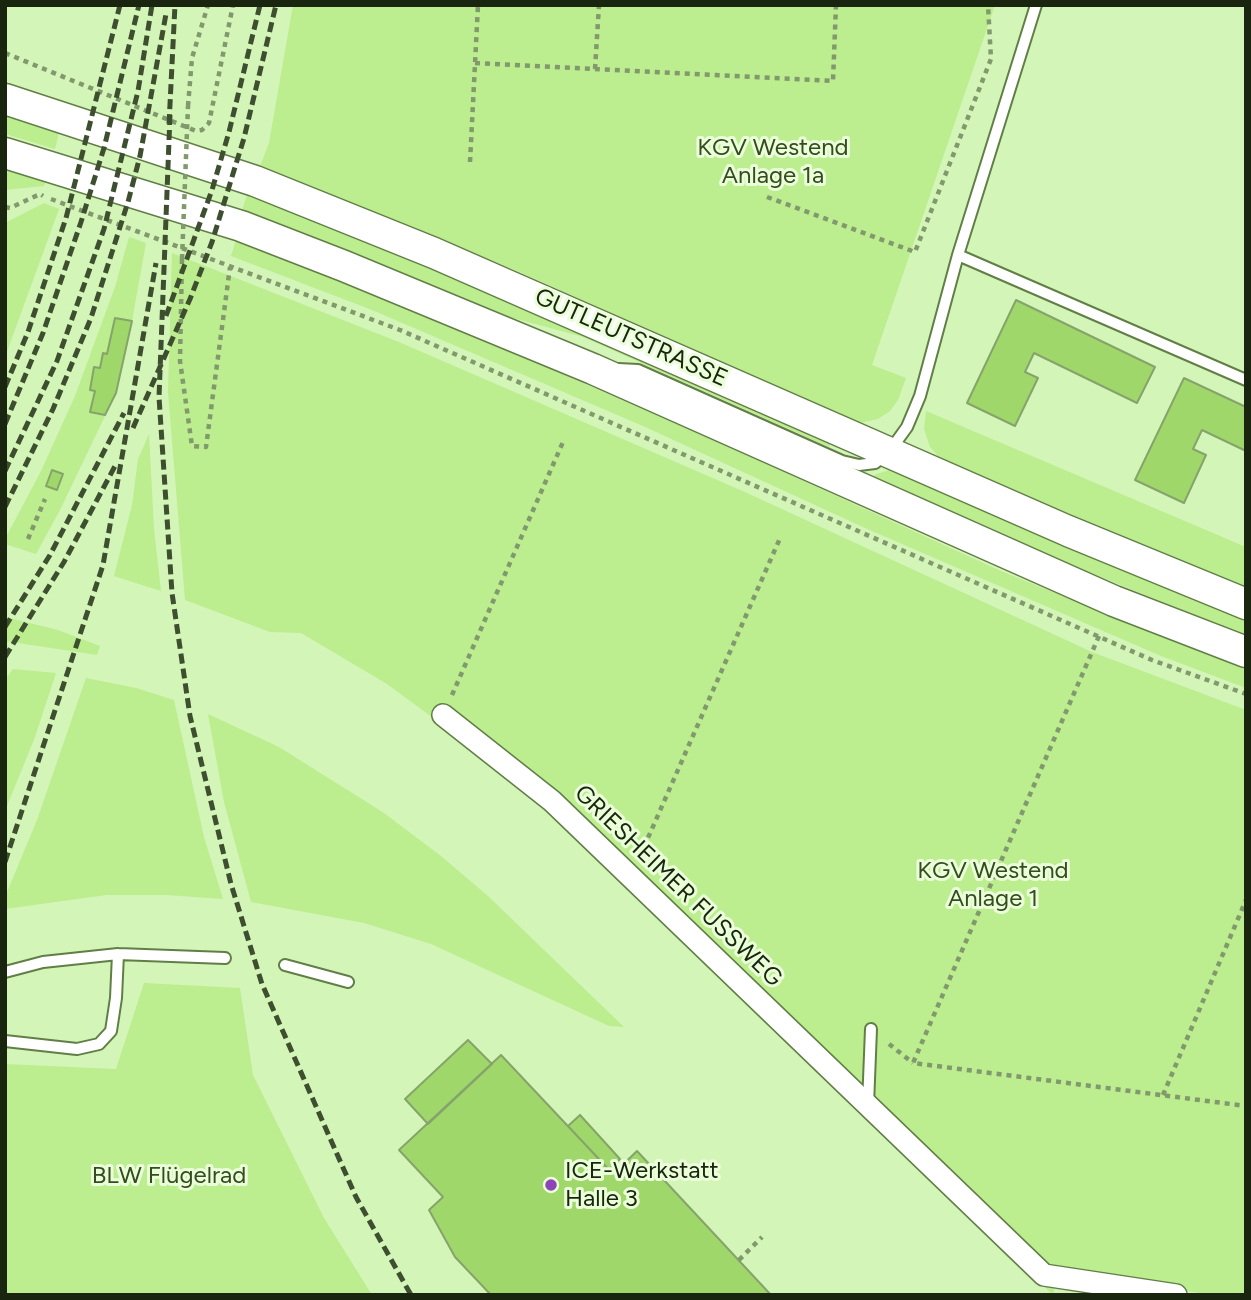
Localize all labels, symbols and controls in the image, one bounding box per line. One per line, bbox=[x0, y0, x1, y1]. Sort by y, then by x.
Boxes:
park label: KGV Westend Anlage 1a bbox=[697, 134, 849, 190]
street label: GUTLEUTSTRASSE bbox=[530, 283, 732, 393]
street label: GRIESHEIMER FUSSWEG bbox=[568, 779, 788, 993]
park label: KGV Westend Anlage 1 bbox=[917, 857, 1069, 913]
place label: ICE-Werkstatt Halle 3 bbox=[565, 1157, 719, 1213]
park label: BLW Flügelrad bbox=[92, 1162, 246, 1190]
marker: ICE-Werkstatt Halle 3 bbox=[543, 1177, 559, 1193]

